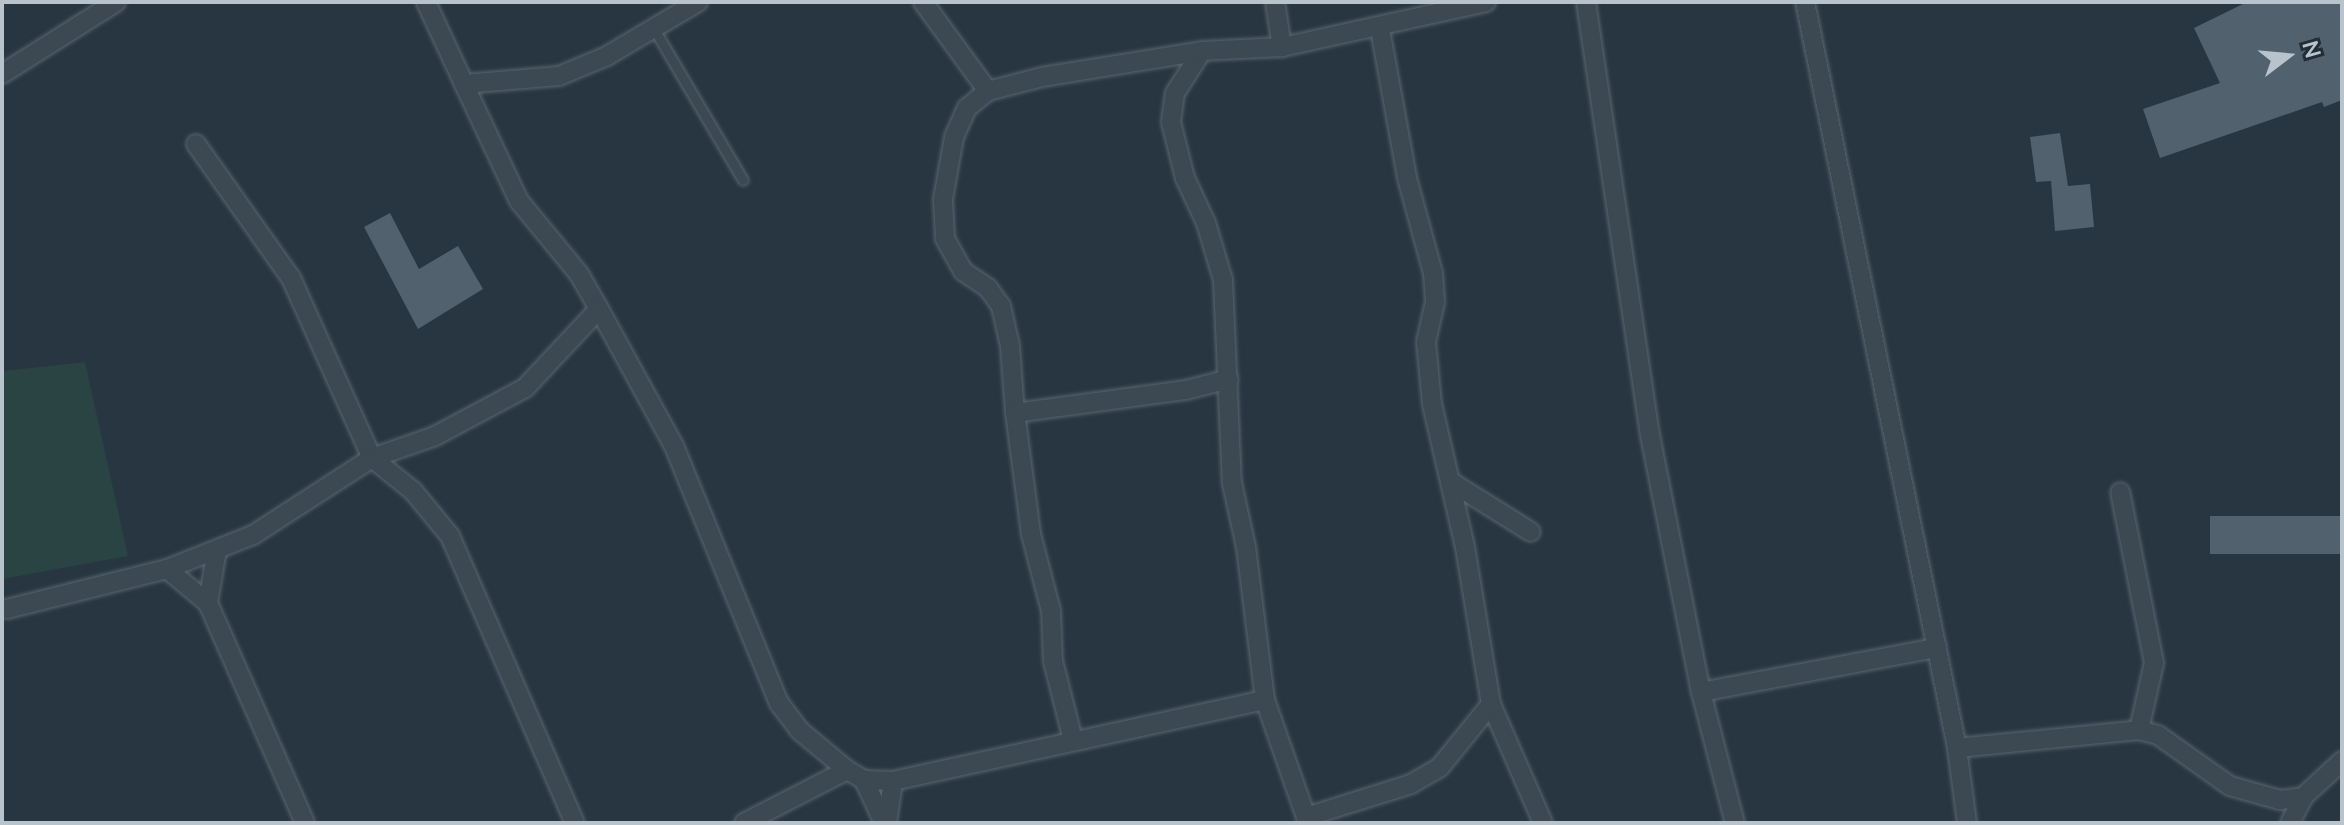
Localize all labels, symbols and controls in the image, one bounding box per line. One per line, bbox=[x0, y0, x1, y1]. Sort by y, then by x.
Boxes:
north arrow bbox=[2248, 16, 2328, 96]
text: N bbox=[2294, 37, 2328, 61]

